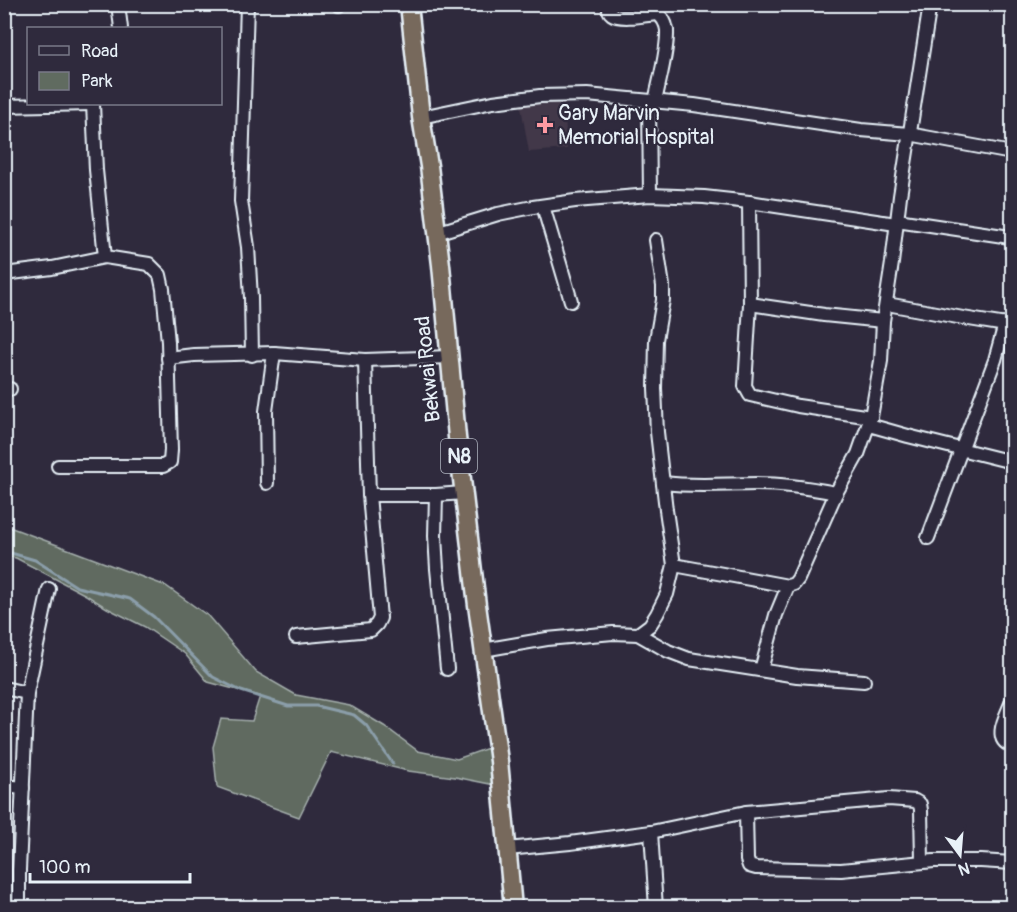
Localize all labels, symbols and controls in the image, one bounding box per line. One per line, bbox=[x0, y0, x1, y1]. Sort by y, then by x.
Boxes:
legend bbox=[27, 27, 222, 105]
text: Road bbox=[81, 40, 118, 63]
text: Park bbox=[81, 70, 113, 93]
place label: Gary Marvin Memorial Hospital bbox=[558, 100, 715, 151]
marker: Gary Marvin Memorial Hospital bbox=[536, 116, 554, 134]
street label: Bekwai Road bbox=[409, 315, 447, 423]
road number: N8 bbox=[441, 439, 477, 473]
north arrow bbox=[930, 825, 990, 885]
scale bar bbox=[30, 846, 190, 884]
text: 100 m bbox=[39, 856, 91, 879]
text: N bbox=[956, 857, 972, 880]

